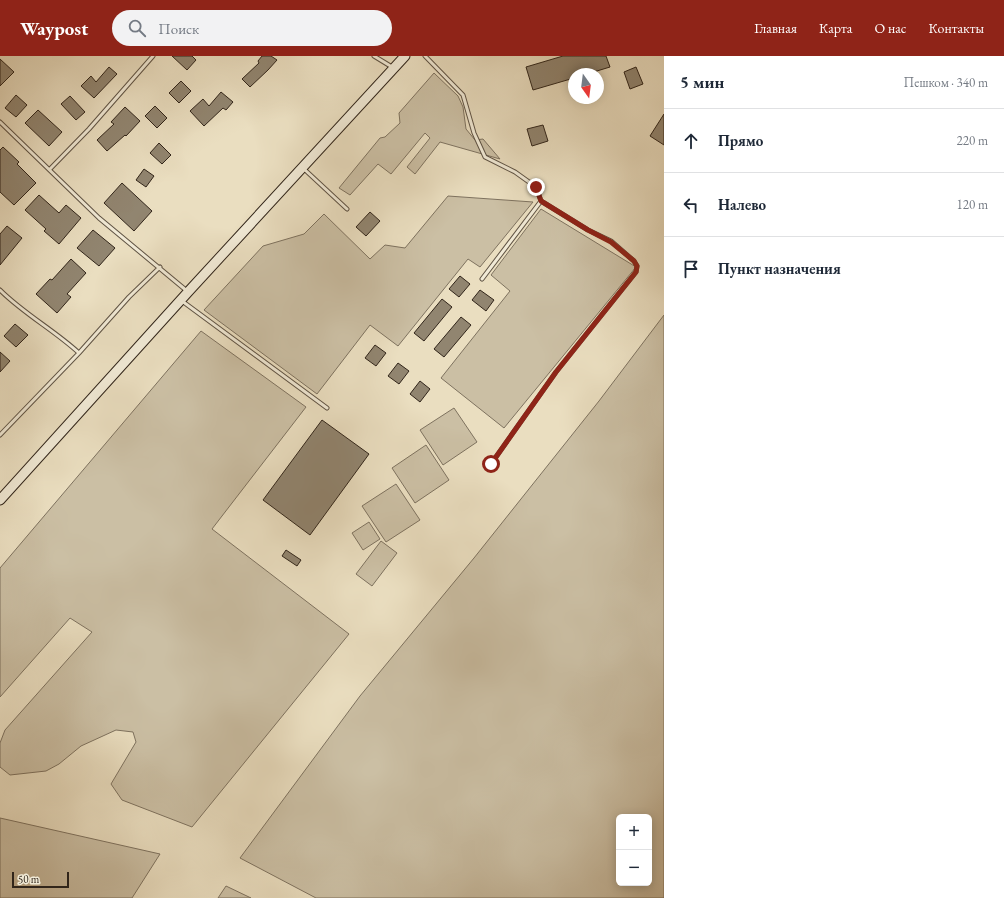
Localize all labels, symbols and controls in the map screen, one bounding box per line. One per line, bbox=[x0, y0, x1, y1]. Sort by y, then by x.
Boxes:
search box bbox=[112, 10, 392, 46]
text: Waypost bbox=[20, 16, 88, 41]
icon: search bbox=[126, 17, 148, 39]
text: Поиск bbox=[158, 19, 199, 38]
text: Главная bbox=[754, 19, 797, 37]
text: Карта bbox=[819, 19, 852, 37]
text: О нас bbox=[874, 19, 906, 37]
text: Контакты bbox=[928, 19, 984, 37]
north arrow bbox=[568, 68, 604, 104]
text: 5 мин bbox=[680, 71, 724, 93]
text: Пешком · 340 m bbox=[904, 74, 988, 91]
icon: ahead bbox=[680, 130, 702, 152]
text: Прямо bbox=[718, 131, 763, 150]
text: 220 m bbox=[957, 132, 988, 149]
route end bbox=[527, 178, 545, 196]
icon: left bbox=[680, 194, 702, 216]
text: Налево bbox=[718, 195, 766, 214]
text: 120 m bbox=[957, 196, 988, 213]
icon: arrive bbox=[680, 258, 702, 280]
text: Пункт назначения bbox=[718, 259, 841, 278]
route start bbox=[482, 455, 500, 473]
map controls bbox=[616, 814, 652, 886]
button: + bbox=[616, 814, 652, 850]
button: − bbox=[616, 850, 652, 886]
scale bar bbox=[12, 870, 69, 889]
text: 50 m bbox=[18, 872, 39, 886]

